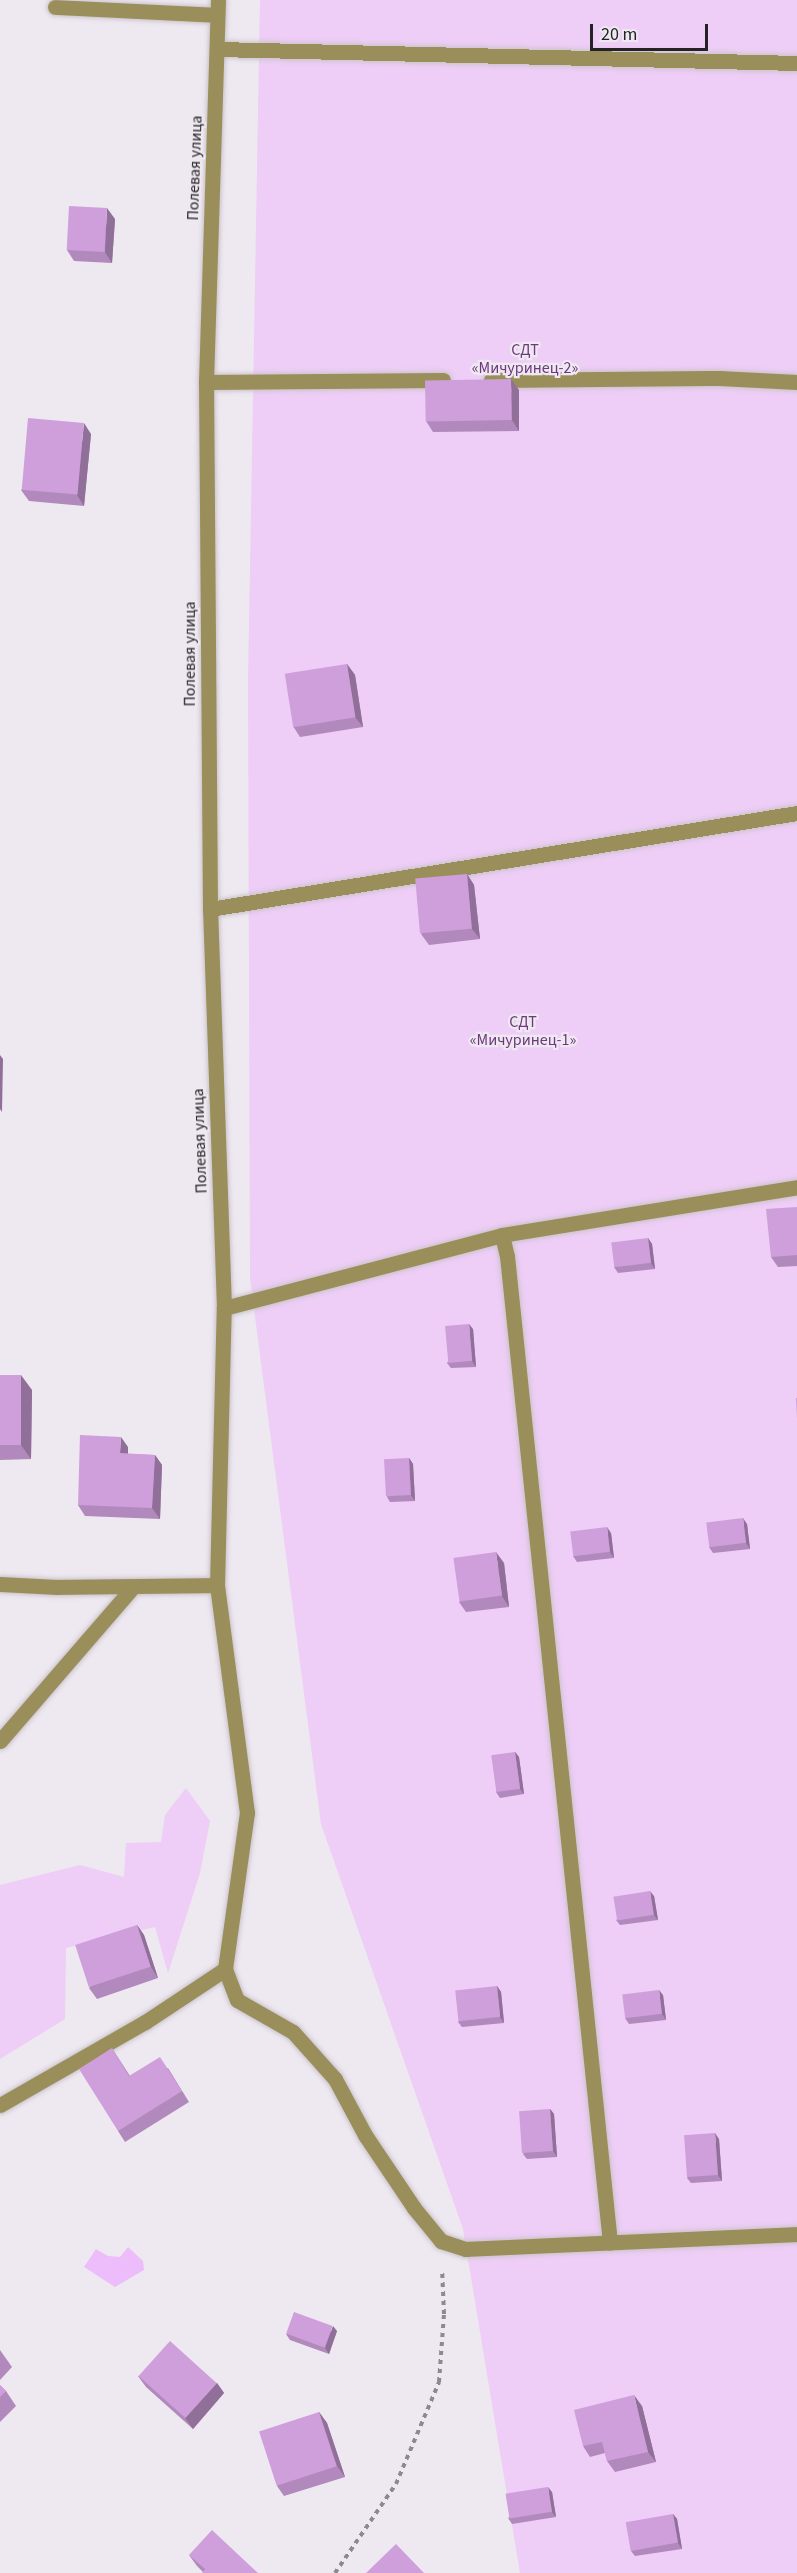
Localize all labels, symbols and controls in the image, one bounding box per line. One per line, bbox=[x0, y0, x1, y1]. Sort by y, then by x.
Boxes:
scale bar bbox=[593, 12, 712, 50]
text: 20 m bbox=[601, 22, 637, 47]
street label: Полевая улица bbox=[184, 115, 206, 221]
park label: СДТ «Мичуринец-2» bbox=[472, 340, 578, 378]
street label: Полевая улица bbox=[180, 602, 200, 706]
park label: СДТ «Мичуринец-1» bbox=[470, 1012, 576, 1050]
street label: Полевая улица bbox=[189, 1088, 211, 1194]

